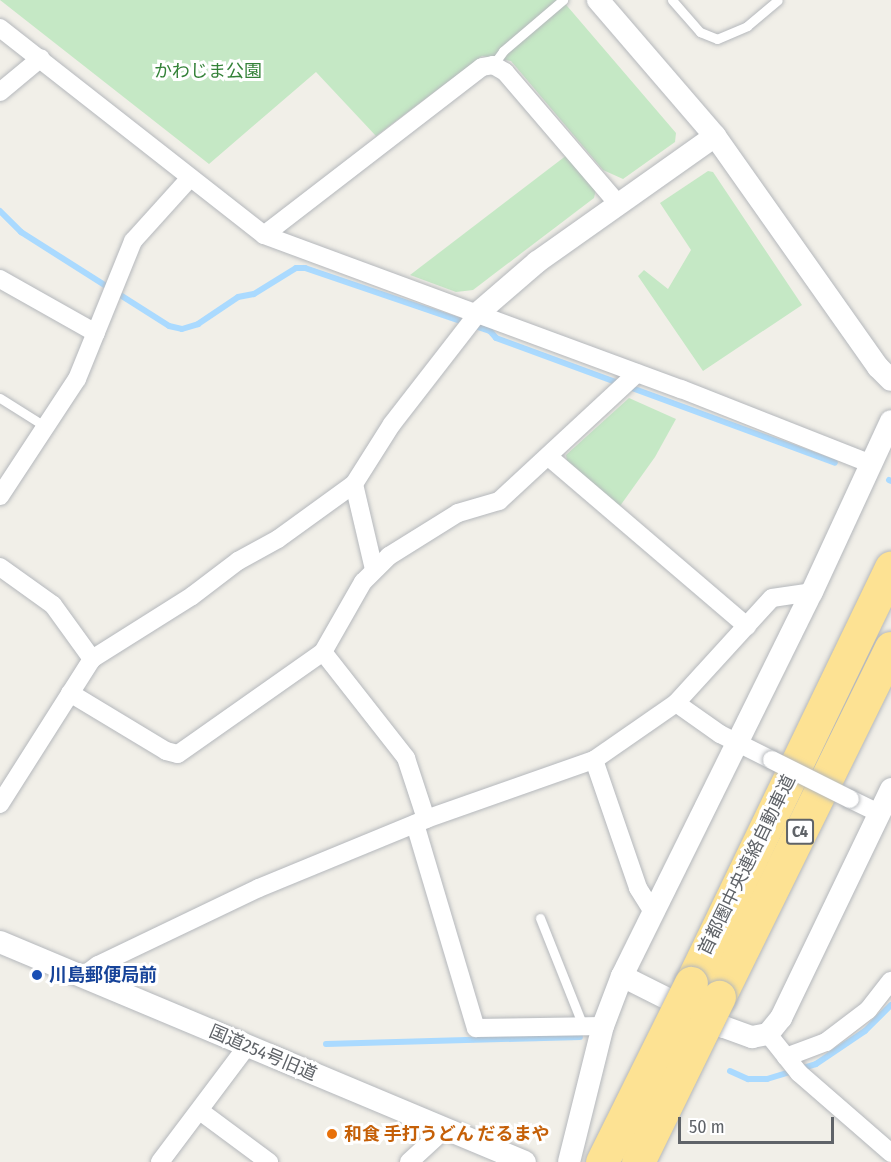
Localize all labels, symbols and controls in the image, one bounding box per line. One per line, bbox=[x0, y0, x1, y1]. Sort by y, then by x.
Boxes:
park label: かわじま公園 bbox=[154, 60, 262, 82]
street label: 首都圏中央連絡自動車道 bbox=[694, 771, 800, 959]
road number: C4 bbox=[785, 819, 815, 845]
place label: 川島郵便局前 bbox=[49, 964, 157, 986]
marker: 川島郵便局前 bbox=[30, 968, 44, 982]
street label: 国道254号旧道 bbox=[206, 1021, 320, 1085]
scale bar bbox=[681, 1105, 837, 1143]
text: 50 m bbox=[689, 1116, 725, 1138]
place label: 和食 手打うどん だるまや bbox=[344, 1123, 549, 1145]
marker: 和食 手打うどん だるまや bbox=[325, 1127, 339, 1141]

